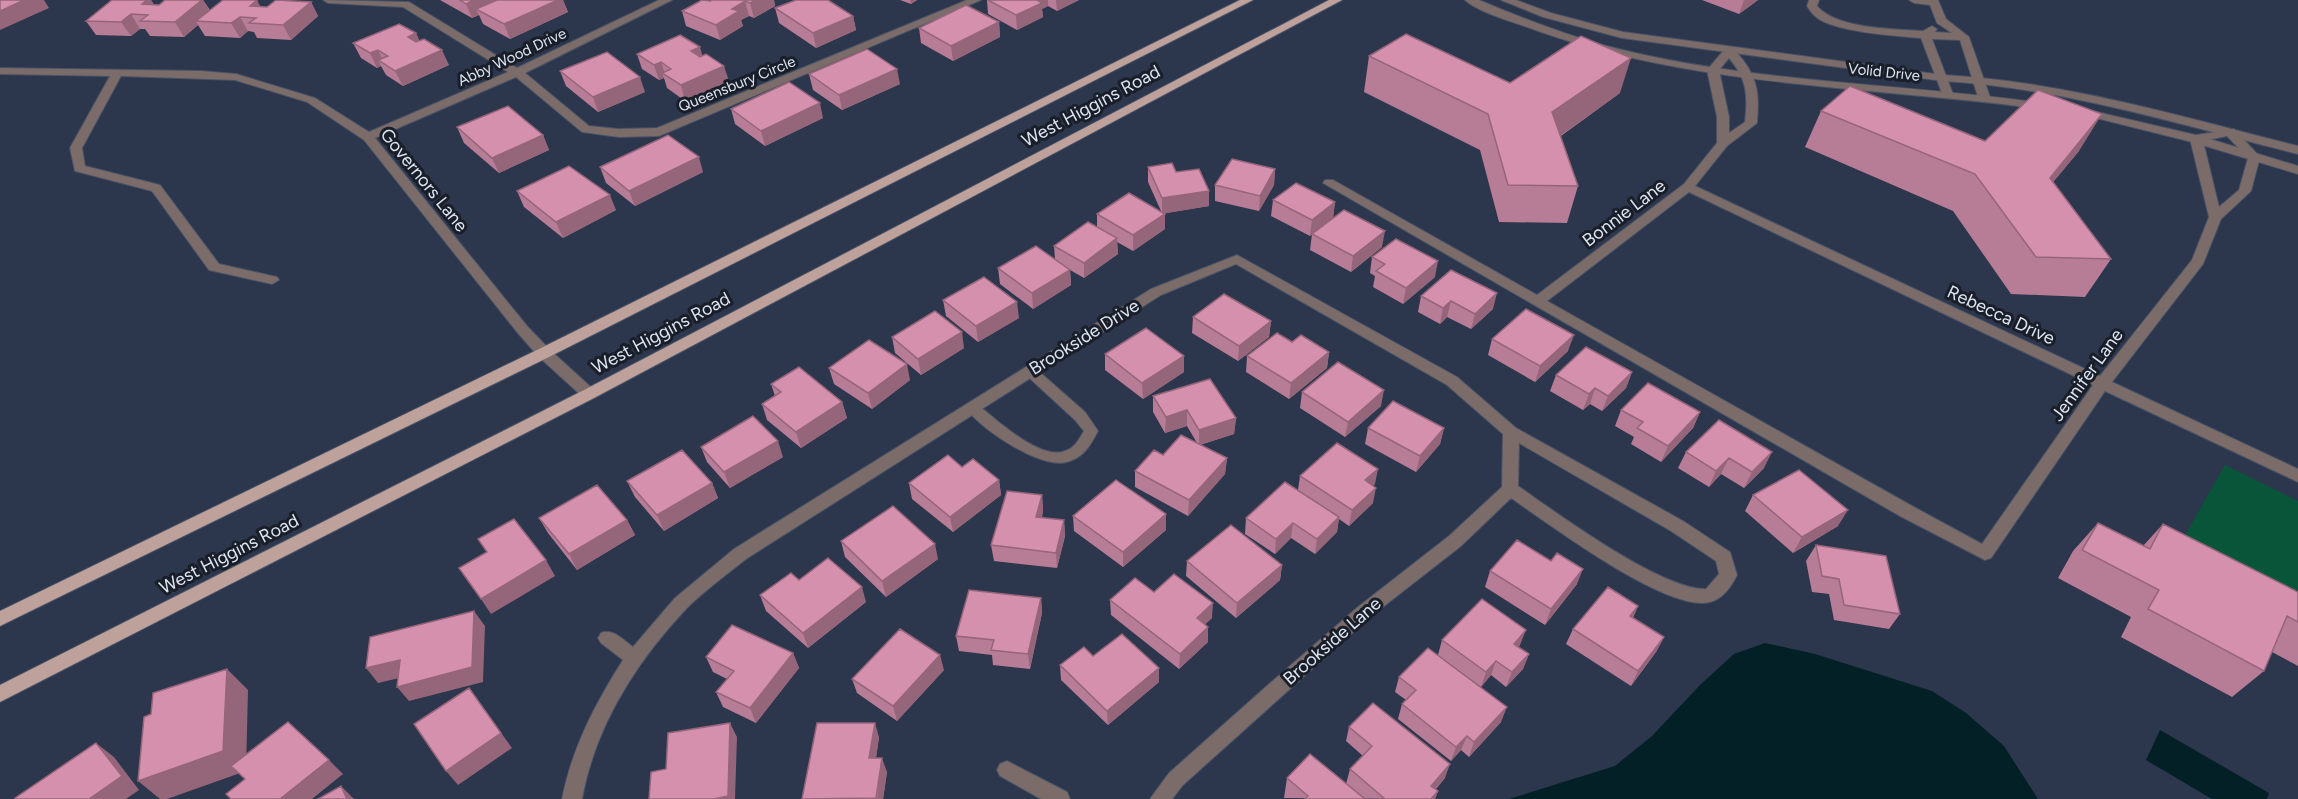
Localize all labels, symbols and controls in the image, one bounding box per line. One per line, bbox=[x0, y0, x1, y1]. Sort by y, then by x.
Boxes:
street label: Abby Wood Drive bbox=[455, 24, 569, 90]
street label: Queensbury Circle bbox=[676, 52, 798, 116]
street label: Volid Drive bbox=[1847, 59, 1921, 85]
street label: West Higgins Road bbox=[1018, 60, 1164, 152]
street label: Governors Lane bbox=[376, 124, 473, 236]
street label: Bonnie Lane bbox=[1578, 175, 1670, 251]
street label: Rebecca Drive bbox=[1944, 280, 2058, 350]
street label: West Higgins Road bbox=[588, 287, 734, 379]
street label: Brookside Drive bbox=[1025, 294, 1143, 380]
street label: Jennifer Lane bbox=[2046, 324, 2128, 425]
street label: West Higgins Road bbox=[156, 509, 302, 599]
street label: Brookside Lane bbox=[1279, 592, 1386, 689]

